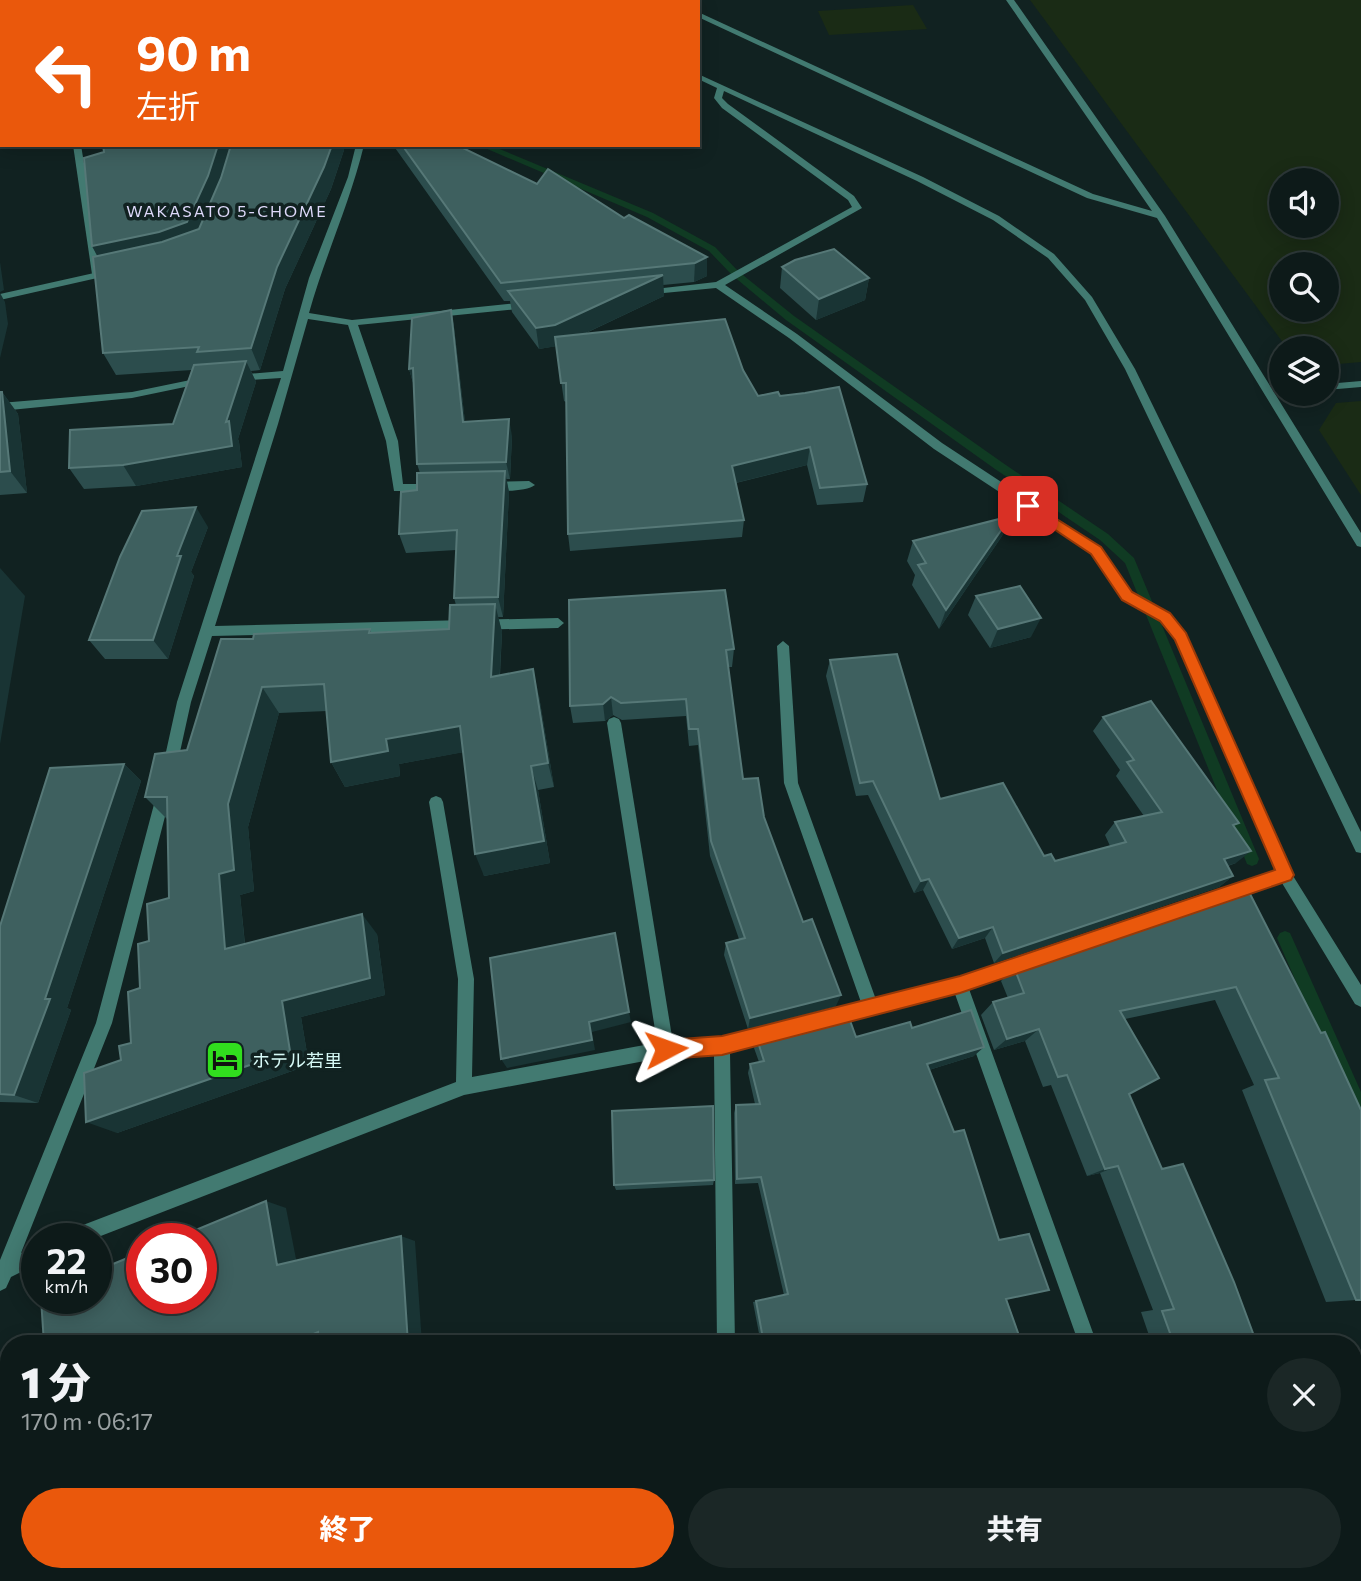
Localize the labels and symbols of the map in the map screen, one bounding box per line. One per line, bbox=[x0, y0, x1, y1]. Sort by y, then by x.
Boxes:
district label: WAKASATO 5-CHOME bbox=[126, 201, 328, 220]
pin bbox=[998, 476, 1058, 536]
position arrow bbox=[629, 1012, 703, 1086]
hotel icon: ホテル若里 bbox=[204, 1039, 246, 1081]
place label: ホテル若里 bbox=[252, 1049, 342, 1071]
speed limit sign: 30 bbox=[126, 1223, 217, 1314]

